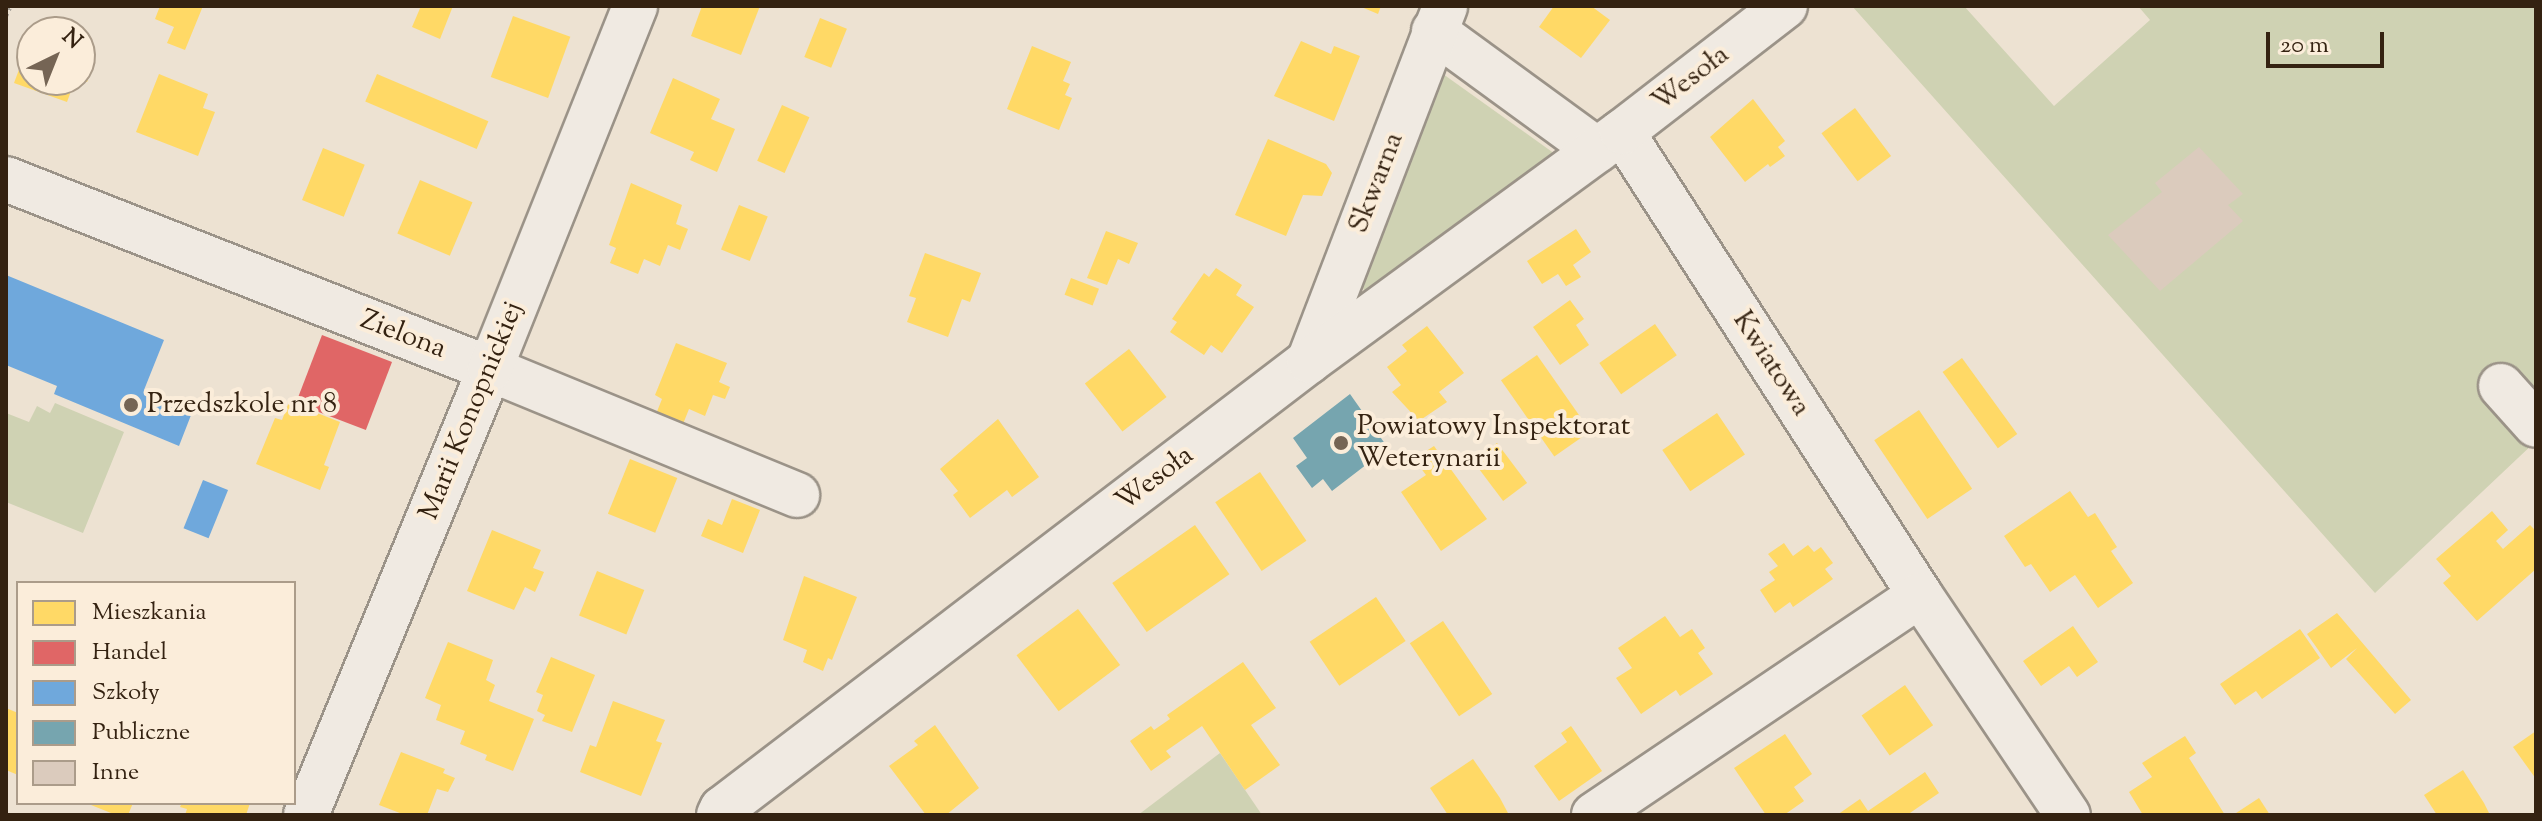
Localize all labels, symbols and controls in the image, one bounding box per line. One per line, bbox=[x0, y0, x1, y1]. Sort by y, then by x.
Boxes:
north arrow bbox=[16, 16, 96, 96]
scale bar bbox=[2270, 16, 2388, 66]
text: N bbox=[54, 22, 88, 58]
text: 20 m bbox=[2280, 29, 2329, 63]
street label: Wesoła bbox=[1646, 39, 1736, 119]
street label: Skwarna bbox=[1343, 128, 1411, 238]
street label: Marii Konopnickiej bbox=[413, 297, 531, 525]
street label: Zielona bbox=[356, 303, 450, 367]
street label: Kwiatowa bbox=[1725, 305, 1817, 423]
place label: Przedszkole nr 8 bbox=[147, 388, 337, 422]
marker: Przedszkole nr 8 bbox=[122, 396, 140, 414]
place label: Powiatowy Inspektorat Weterynarii bbox=[1357, 410, 1630, 476]
marker: Powiatowy Inspektorat Weterynarii bbox=[1332, 434, 1350, 452]
street label: Wesoła bbox=[1110, 439, 1200, 519]
legend bbox=[16, 581, 296, 805]
text: Mieszkania bbox=[92, 596, 207, 630]
text: Handel bbox=[92, 636, 167, 670]
text: Szkoły bbox=[92, 676, 160, 710]
text: Publiczne bbox=[92, 716, 190, 750]
text: Inne bbox=[92, 756, 139, 790]

